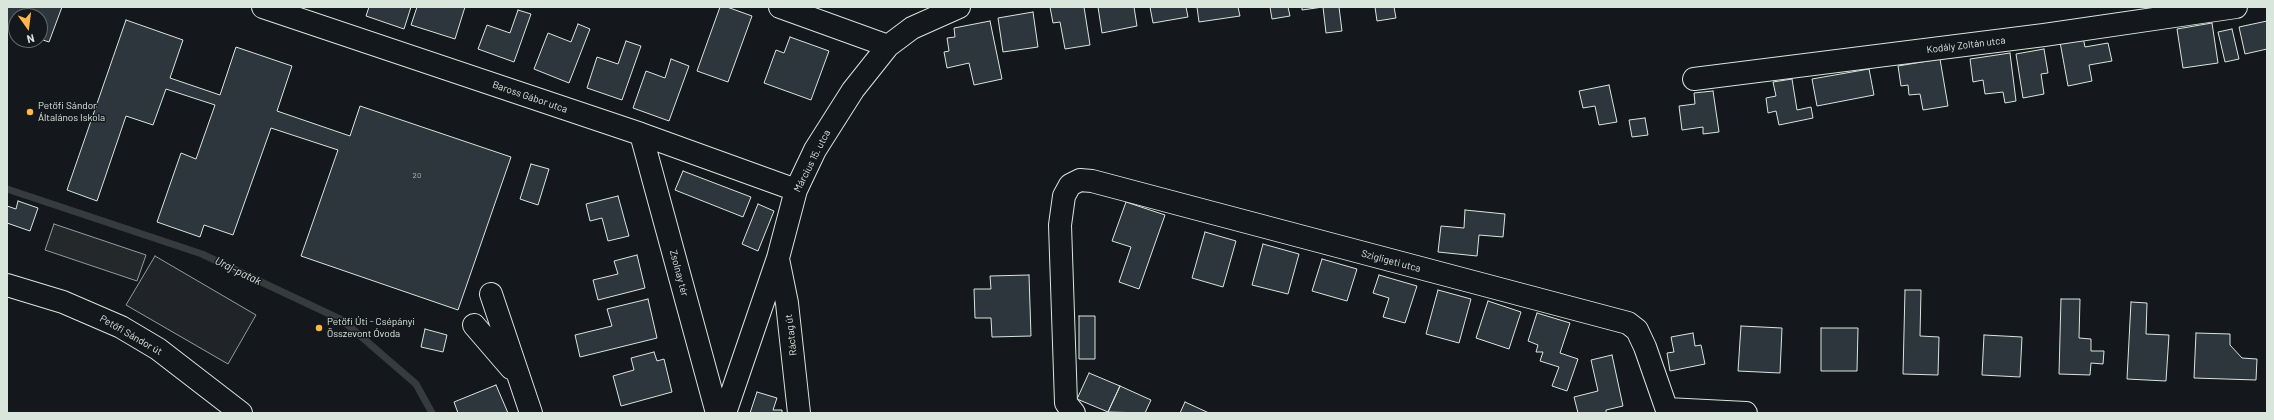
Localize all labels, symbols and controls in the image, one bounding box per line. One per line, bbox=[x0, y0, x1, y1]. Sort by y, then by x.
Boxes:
north arrow bbox=[8, 8, 48, 48]
text: N bbox=[26, 32, 36, 46]
street label: Kodály Zoltán utca bbox=[1926, 34, 2006, 56]
street label: Baross Gábor utca bbox=[491, 79, 569, 115]
place label: Petőfi Sándor Általános Iskola bbox=[38, 100, 105, 124]
marker: Petőfi Sándor Általános Iskola bbox=[25, 107, 35, 117]
street label: Március 15. utca bbox=[791, 128, 833, 194]
house number: 20 bbox=[413, 170, 421, 180]
street label: Szigligeti utca bbox=[1360, 247, 1422, 275]
street label: Zsolnay tér bbox=[667, 248, 691, 298]
water label: Uraj-patak bbox=[213, 254, 263, 288]
street label: Petőfi Sándor út bbox=[98, 312, 164, 358]
street label: Ráctag út bbox=[783, 314, 799, 356]
place label: Petőfi Úti - Csépányi Összevont Óvoda bbox=[327, 316, 415, 340]
marker: Petőfi Úti - Csépányi Összevont Óvoda bbox=[314, 323, 324, 333]

